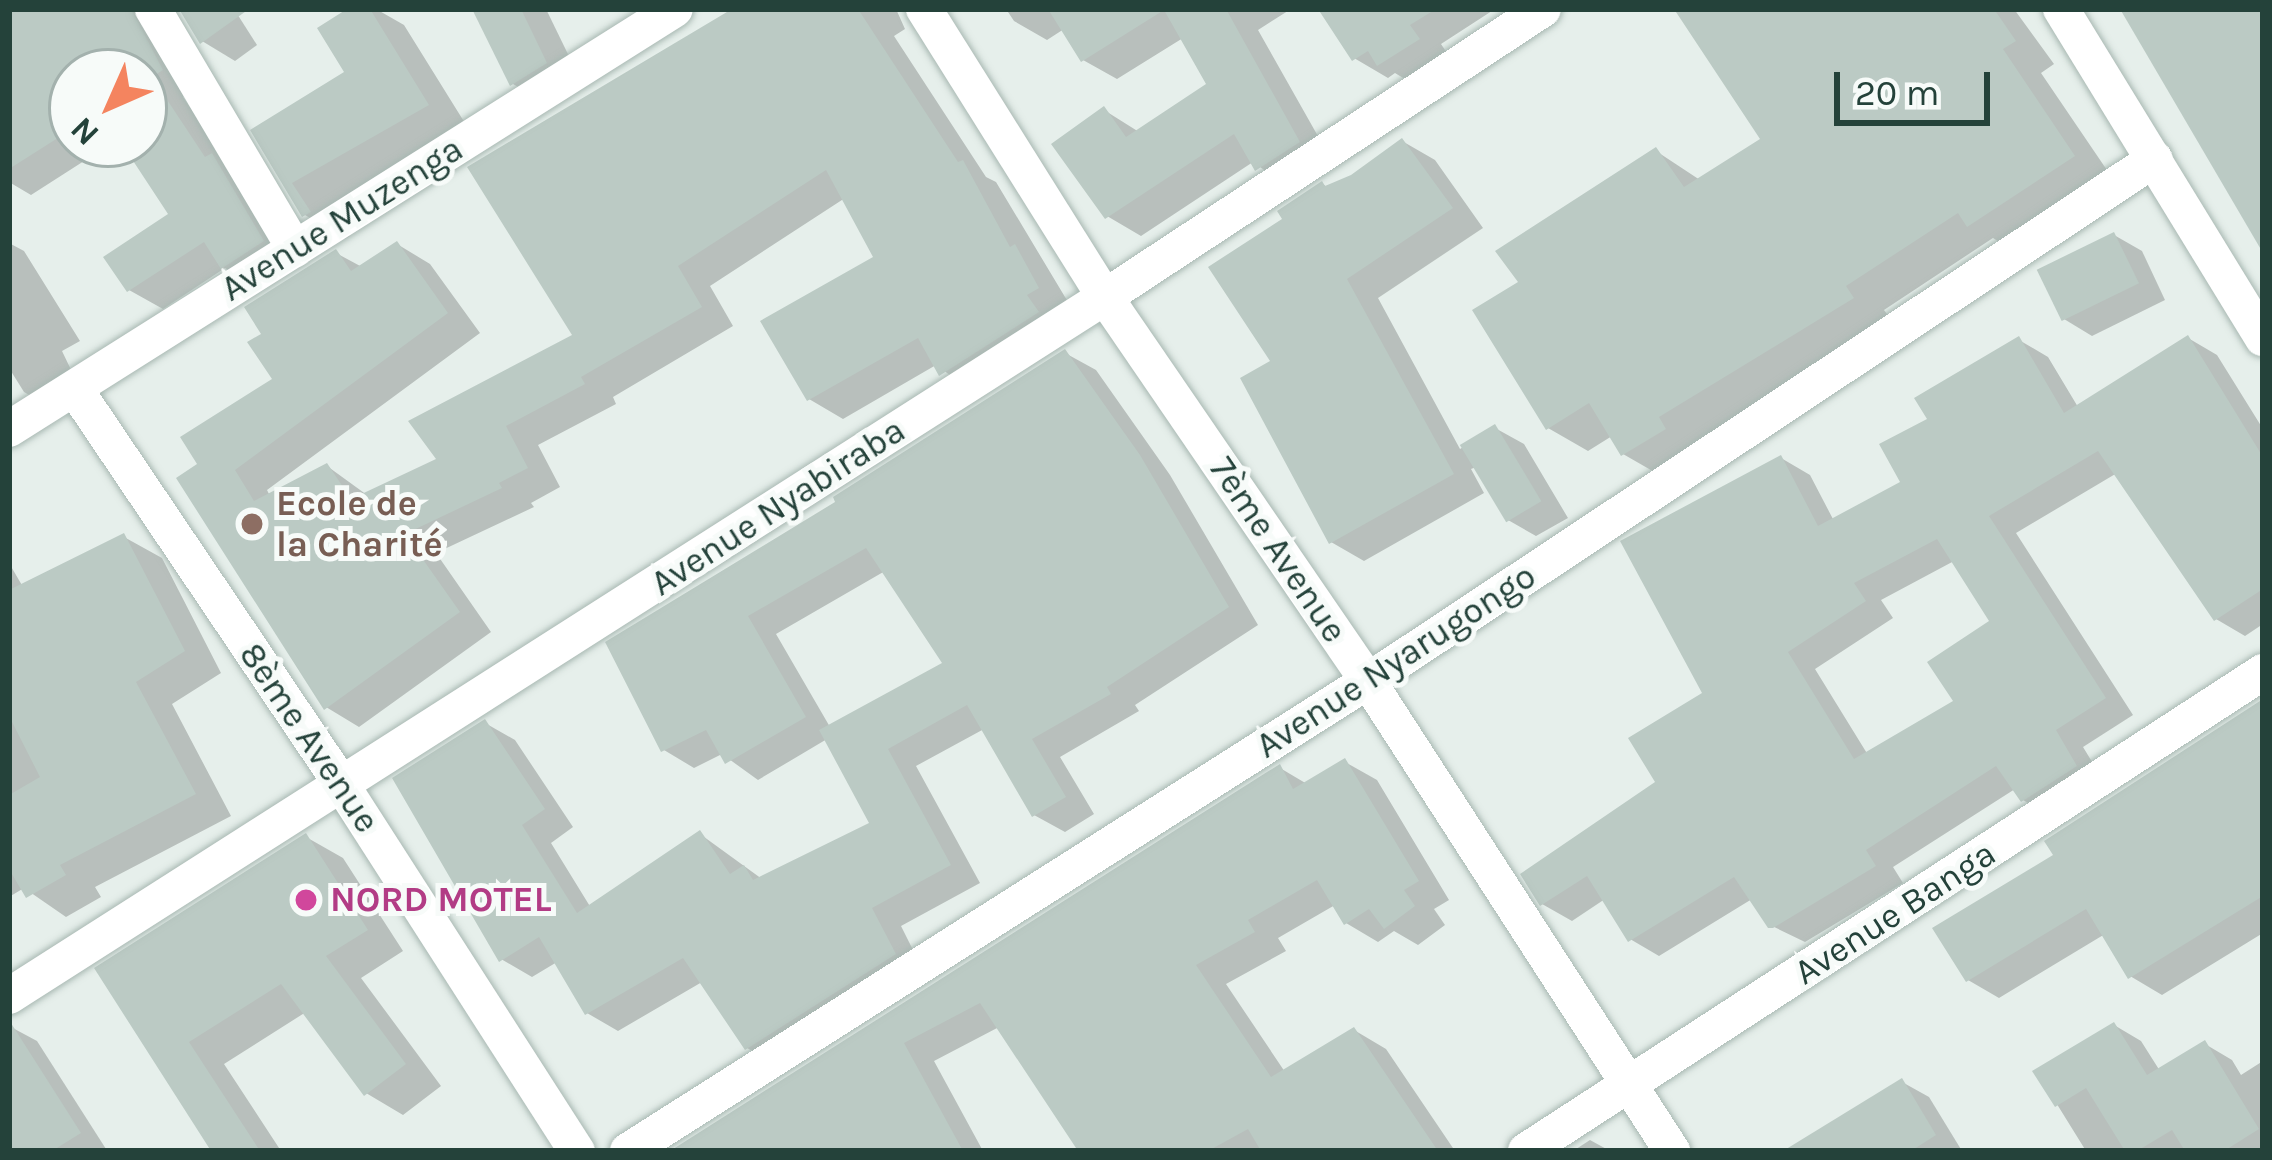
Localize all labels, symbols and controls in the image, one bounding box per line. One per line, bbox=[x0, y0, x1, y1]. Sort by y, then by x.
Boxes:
north arrow bbox=[48, 48, 168, 168]
scale bar bbox=[1840, 48, 1996, 122]
text: 20 m bbox=[1855, 72, 1939, 114]
text: N bbox=[63, 110, 106, 153]
street label: Avenue Muzenga bbox=[213, 127, 471, 311]
street label: Avenue Nyabiraba bbox=[643, 409, 913, 605]
street label: 7ème Avenue bbox=[1200, 449, 1356, 651]
place label: Ecole de la Charité bbox=[276, 481, 443, 566]
marker: Ecole de la Charité bbox=[239, 511, 265, 537]
street label: Avenue Nyarugongo bbox=[1248, 554, 1544, 768]
street label: 8ème Avenue bbox=[230, 635, 388, 841]
street label: Avenue Banga bbox=[1786, 832, 2004, 994]
place label: NORD MOTEL bbox=[330, 878, 551, 922]
marker: NORD MOTEL bbox=[293, 887, 319, 913]

